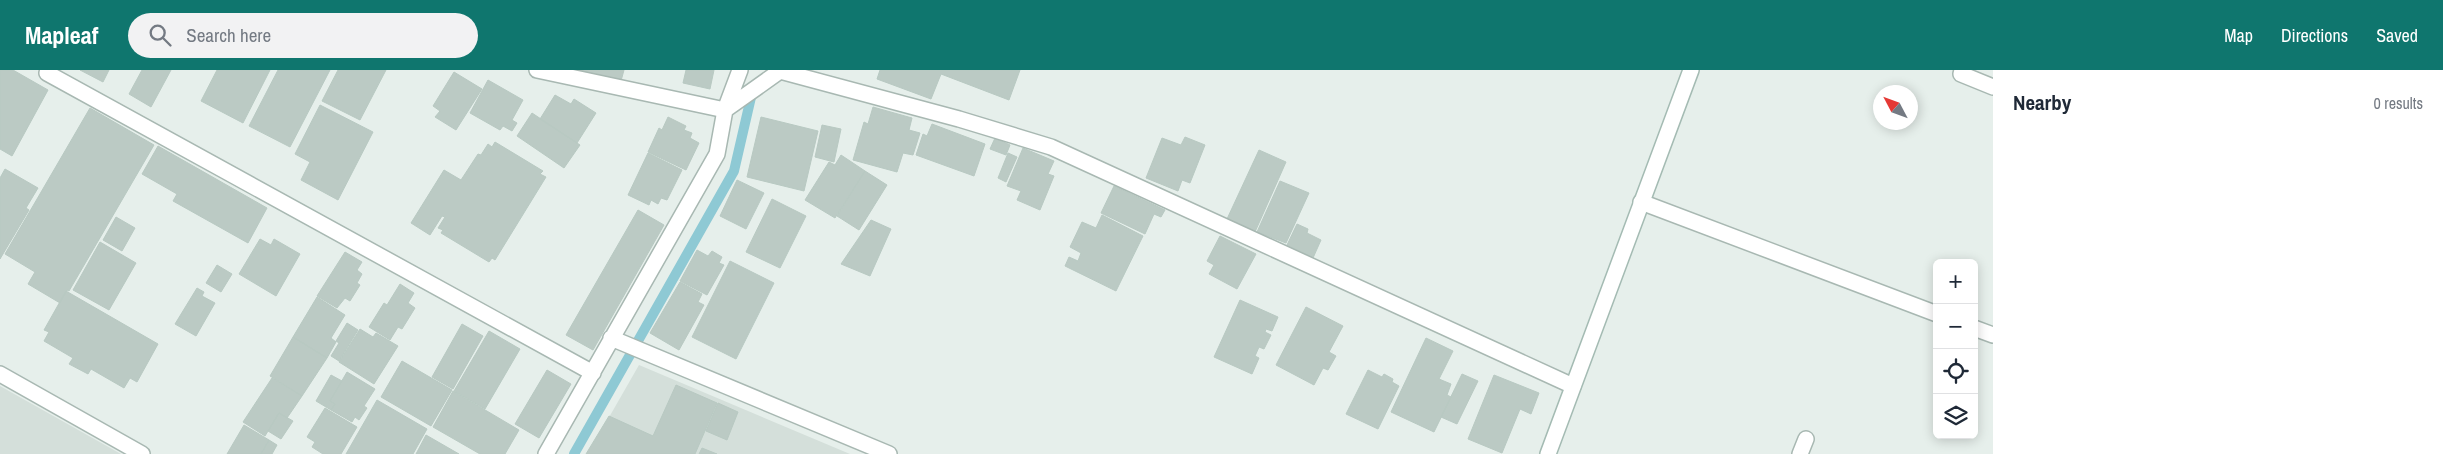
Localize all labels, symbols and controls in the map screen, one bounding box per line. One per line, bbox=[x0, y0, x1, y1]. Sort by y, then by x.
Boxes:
search box bbox=[128, 13, 478, 58]
text: Mapleaf bbox=[25, 19, 98, 51]
icon: search bbox=[146, 21, 174, 49]
text: Search here bbox=[186, 22, 271, 48]
text: Map bbox=[2224, 23, 2253, 48]
text: Directions bbox=[2281, 23, 2348, 48]
text: Saved bbox=[2376, 23, 2418, 48]
north arrow bbox=[1873, 85, 1918, 130]
text: Nearby bbox=[2013, 88, 2071, 117]
text: 0 results bbox=[2373, 92, 2423, 114]
map controls bbox=[1933, 259, 1978, 439]
button: + bbox=[1933, 259, 1978, 304]
button: − bbox=[1933, 304, 1978, 349]
button: locate bbox=[1933, 349, 1978, 394]
button: layers bbox=[1933, 394, 1978, 439]

